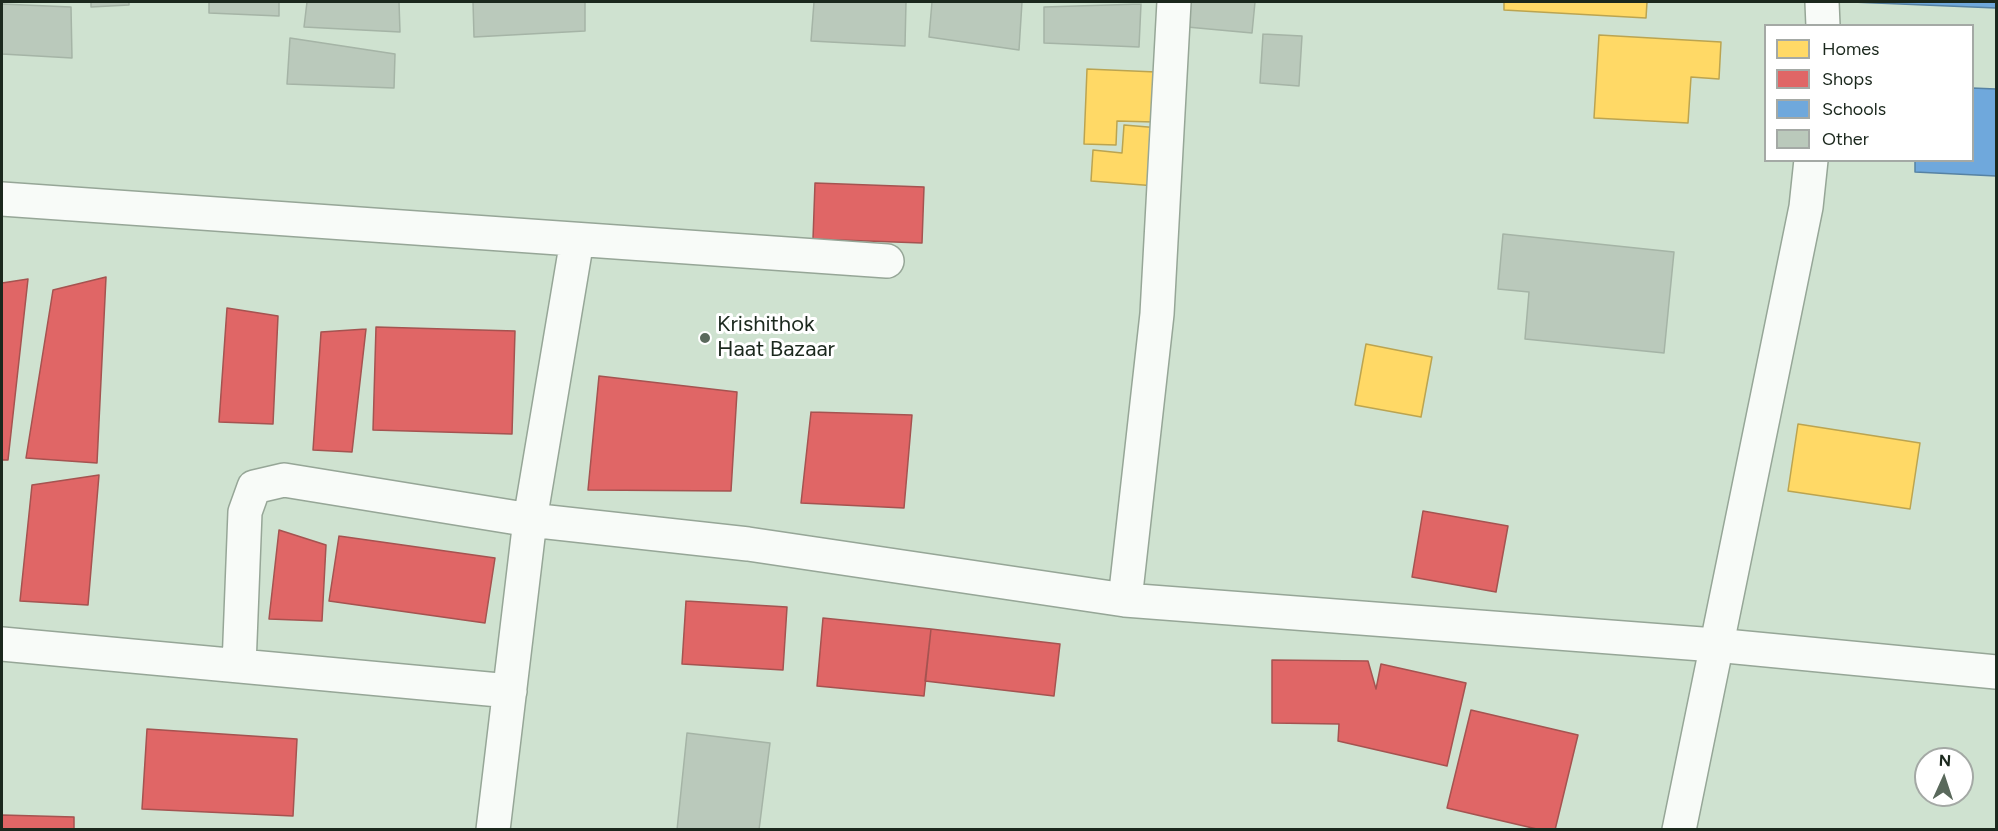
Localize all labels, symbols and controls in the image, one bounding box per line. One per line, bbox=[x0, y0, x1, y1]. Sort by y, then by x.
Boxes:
legend bbox=[1764, 24, 1974, 162]
text: Homes bbox=[1822, 38, 1880, 60]
text: Shops bbox=[1822, 68, 1873, 90]
text: Schools bbox=[1822, 98, 1886, 120]
text: Other bbox=[1822, 128, 1869, 150]
place label: Krishithok Haat Bazaar bbox=[717, 312, 835, 364]
marker: Krishithok Haat Bazaar bbox=[698, 331, 712, 345]
north arrow bbox=[1914, 747, 1974, 807]
text: N bbox=[1938, 751, 1952, 770]

